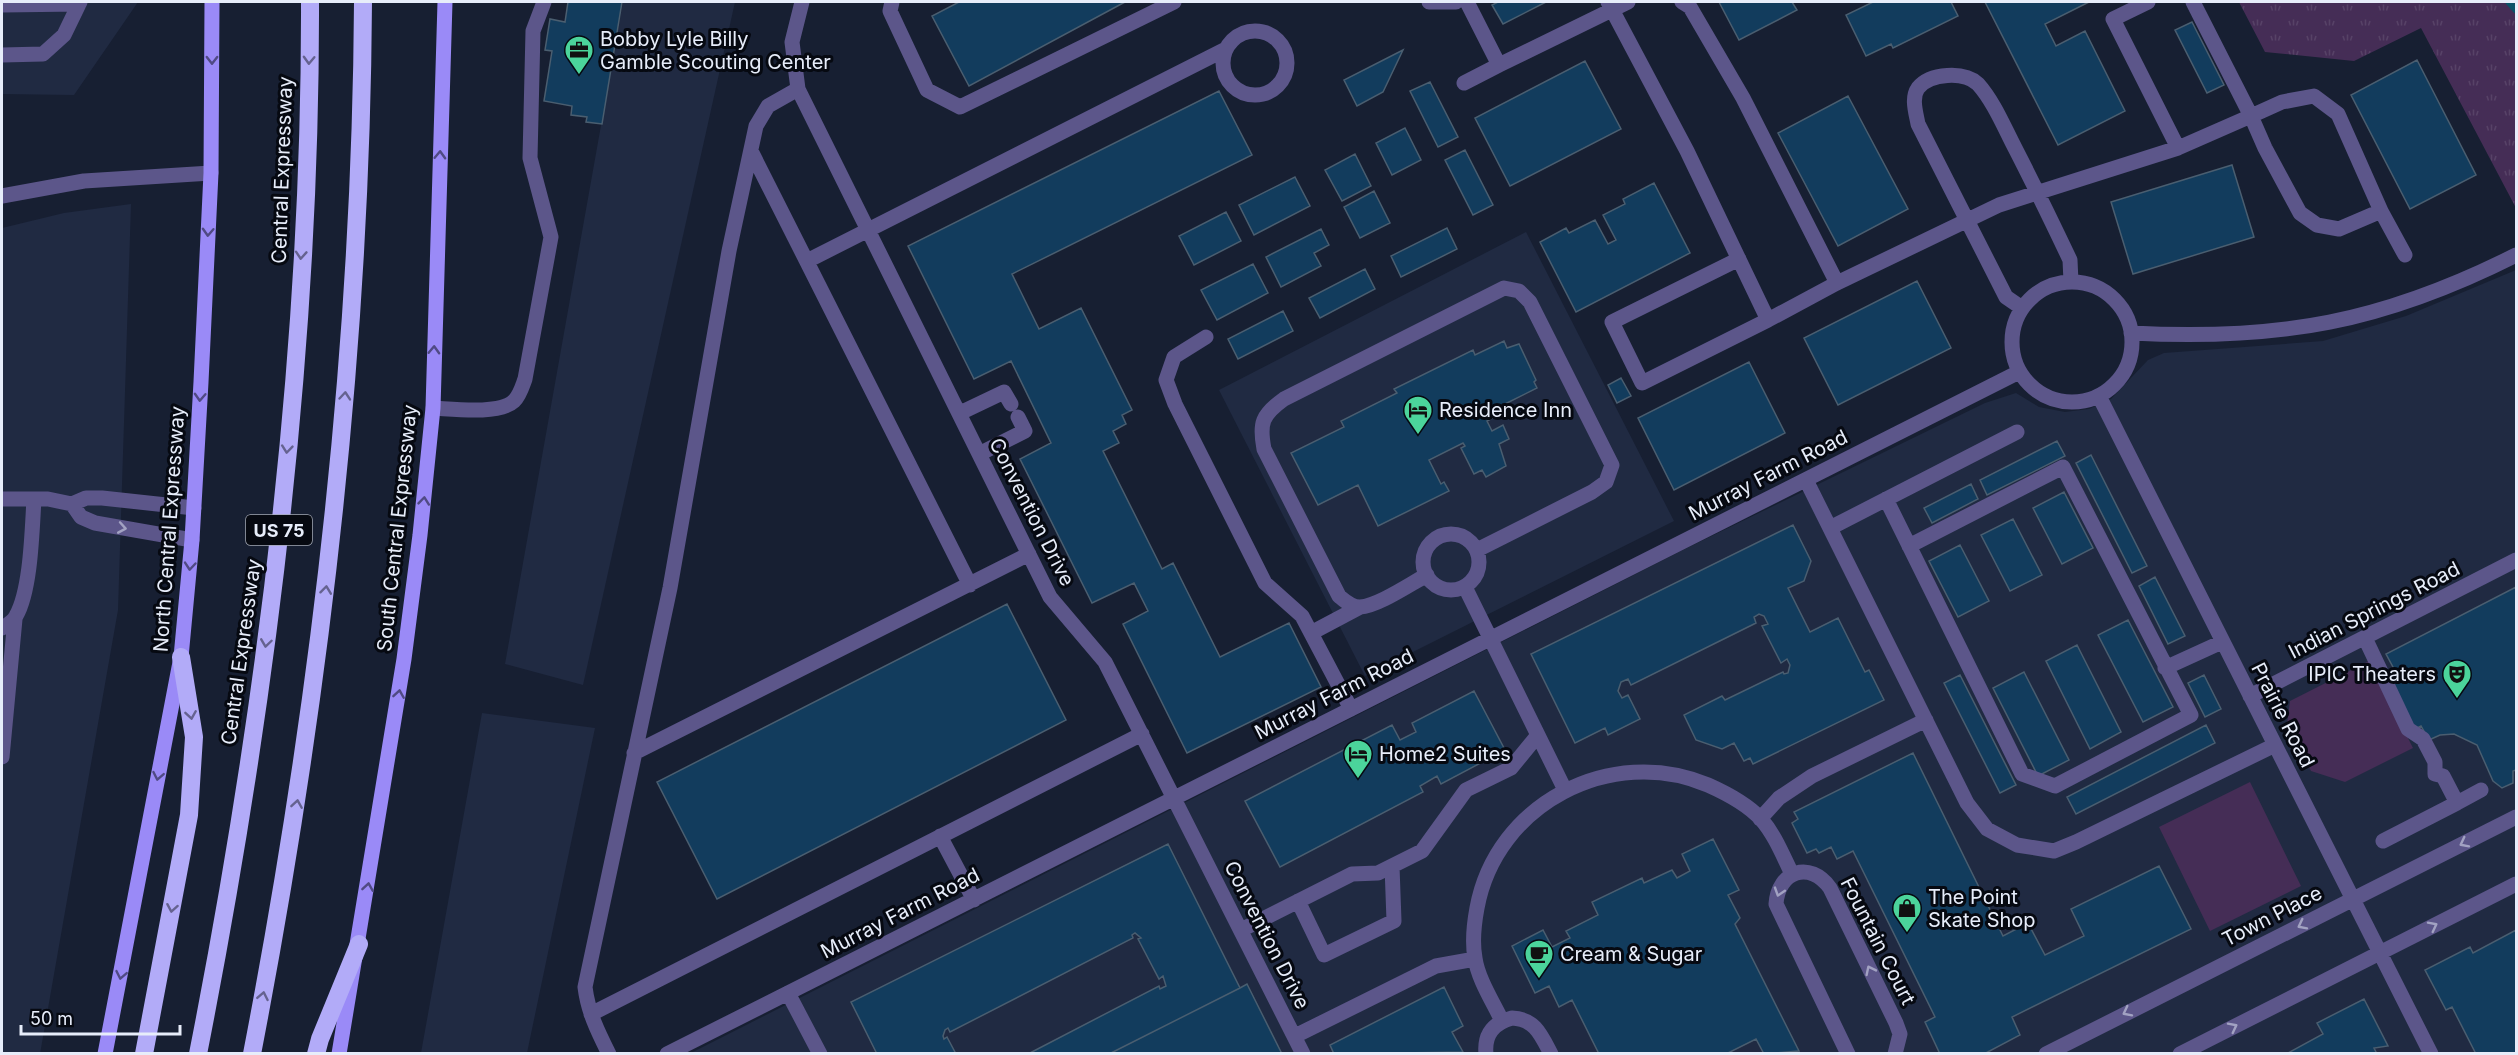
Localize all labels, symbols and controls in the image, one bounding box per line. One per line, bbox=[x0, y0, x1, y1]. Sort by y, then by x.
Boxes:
place label: Bobby Lyle Billy Gamble Scouting Center bbox=[600, 27, 831, 74]
office icon: Bobby Lyle Billy Gamble Scouting Center bbox=[563, 34, 595, 76]
one-way arrow bbox=[206, 55, 218, 64]
one-way arrow bbox=[303, 55, 315, 64]
street label: Central Expressway bbox=[267, 76, 297, 264]
one-way arrow bbox=[434, 151, 447, 160]
one-way arrow bbox=[201, 227, 214, 236]
one-way arrow bbox=[295, 250, 308, 259]
one-way arrow bbox=[428, 345, 441, 354]
one-way arrow bbox=[338, 391, 351, 400]
one-way arrow bbox=[193, 392, 206, 401]
hotel icon: Residence Inn bbox=[1402, 394, 1434, 436]
place label: Residence Inn bbox=[1439, 398, 1572, 422]
street label: South Central Expressway bbox=[372, 403, 422, 653]
street label: North Central Expressway bbox=[148, 405, 190, 653]
street label: Murray Farm Road bbox=[1685, 425, 1851, 525]
street label: Convention Drive bbox=[984, 434, 1080, 590]
one-way arrow bbox=[281, 445, 294, 454]
one-way arrow bbox=[417, 496, 430, 505]
road number: US 75 bbox=[246, 515, 312, 545]
one-way arrow bbox=[117, 522, 127, 534]
street label: Indian Springs Road bbox=[2284, 556, 2464, 664]
street label: Central Expressway bbox=[216, 557, 266, 747]
one-way arrow bbox=[184, 562, 197, 571]
one-way arrow bbox=[319, 585, 331, 595]
one-way arrow bbox=[260, 638, 272, 648]
street label: Murray Farm Road bbox=[1251, 644, 1417, 744]
theatre icon: IPIC Theaters bbox=[2441, 658, 2473, 700]
street label: Prairie Road bbox=[2246, 659, 2320, 771]
place label: IPIC Theaters bbox=[2308, 662, 2436, 686]
one-way arrow bbox=[392, 689, 404, 699]
one-way arrow bbox=[184, 710, 196, 719]
hotel icon: Home2 Suites bbox=[1342, 738, 1374, 780]
place label: Home2 Suites bbox=[1379, 742, 1511, 766]
one-way arrow bbox=[152, 771, 165, 781]
one-way arrow bbox=[290, 799, 303, 809]
one-way arrow bbox=[2460, 836, 2471, 848]
street label: Convention Drive bbox=[1219, 857, 1315, 1013]
street label: Murray Farm Road bbox=[817, 863, 983, 963]
street label: Fountain Court bbox=[1836, 873, 1921, 1009]
street label: Town Place bbox=[2218, 881, 2326, 951]
one-way arrow bbox=[361, 882, 374, 892]
place label: The Point Skate Shop bbox=[1928, 885, 2036, 932]
one-way arrow bbox=[1774, 886, 1787, 896]
shop icon: The Point Skate Shop bbox=[1891, 892, 1923, 934]
one-way arrow bbox=[167, 903, 179, 912]
one-way arrow bbox=[2297, 918, 2308, 929]
one-way arrow bbox=[2426, 922, 2437, 933]
cafe icon: Cream & Sugar bbox=[1523, 938, 1555, 980]
place label: Cream & Sugar bbox=[1560, 942, 1703, 966]
one-way arrow bbox=[1866, 966, 1878, 977]
one-way arrow bbox=[115, 969, 128, 979]
one-way arrow bbox=[256, 991, 269, 1001]
scale bar bbox=[21, 998, 180, 1036]
one-way arrow bbox=[2123, 1005, 2134, 1017]
text: 50 m bbox=[30, 1008, 73, 1029]
one-way arrow bbox=[2226, 1023, 2237, 1034]

